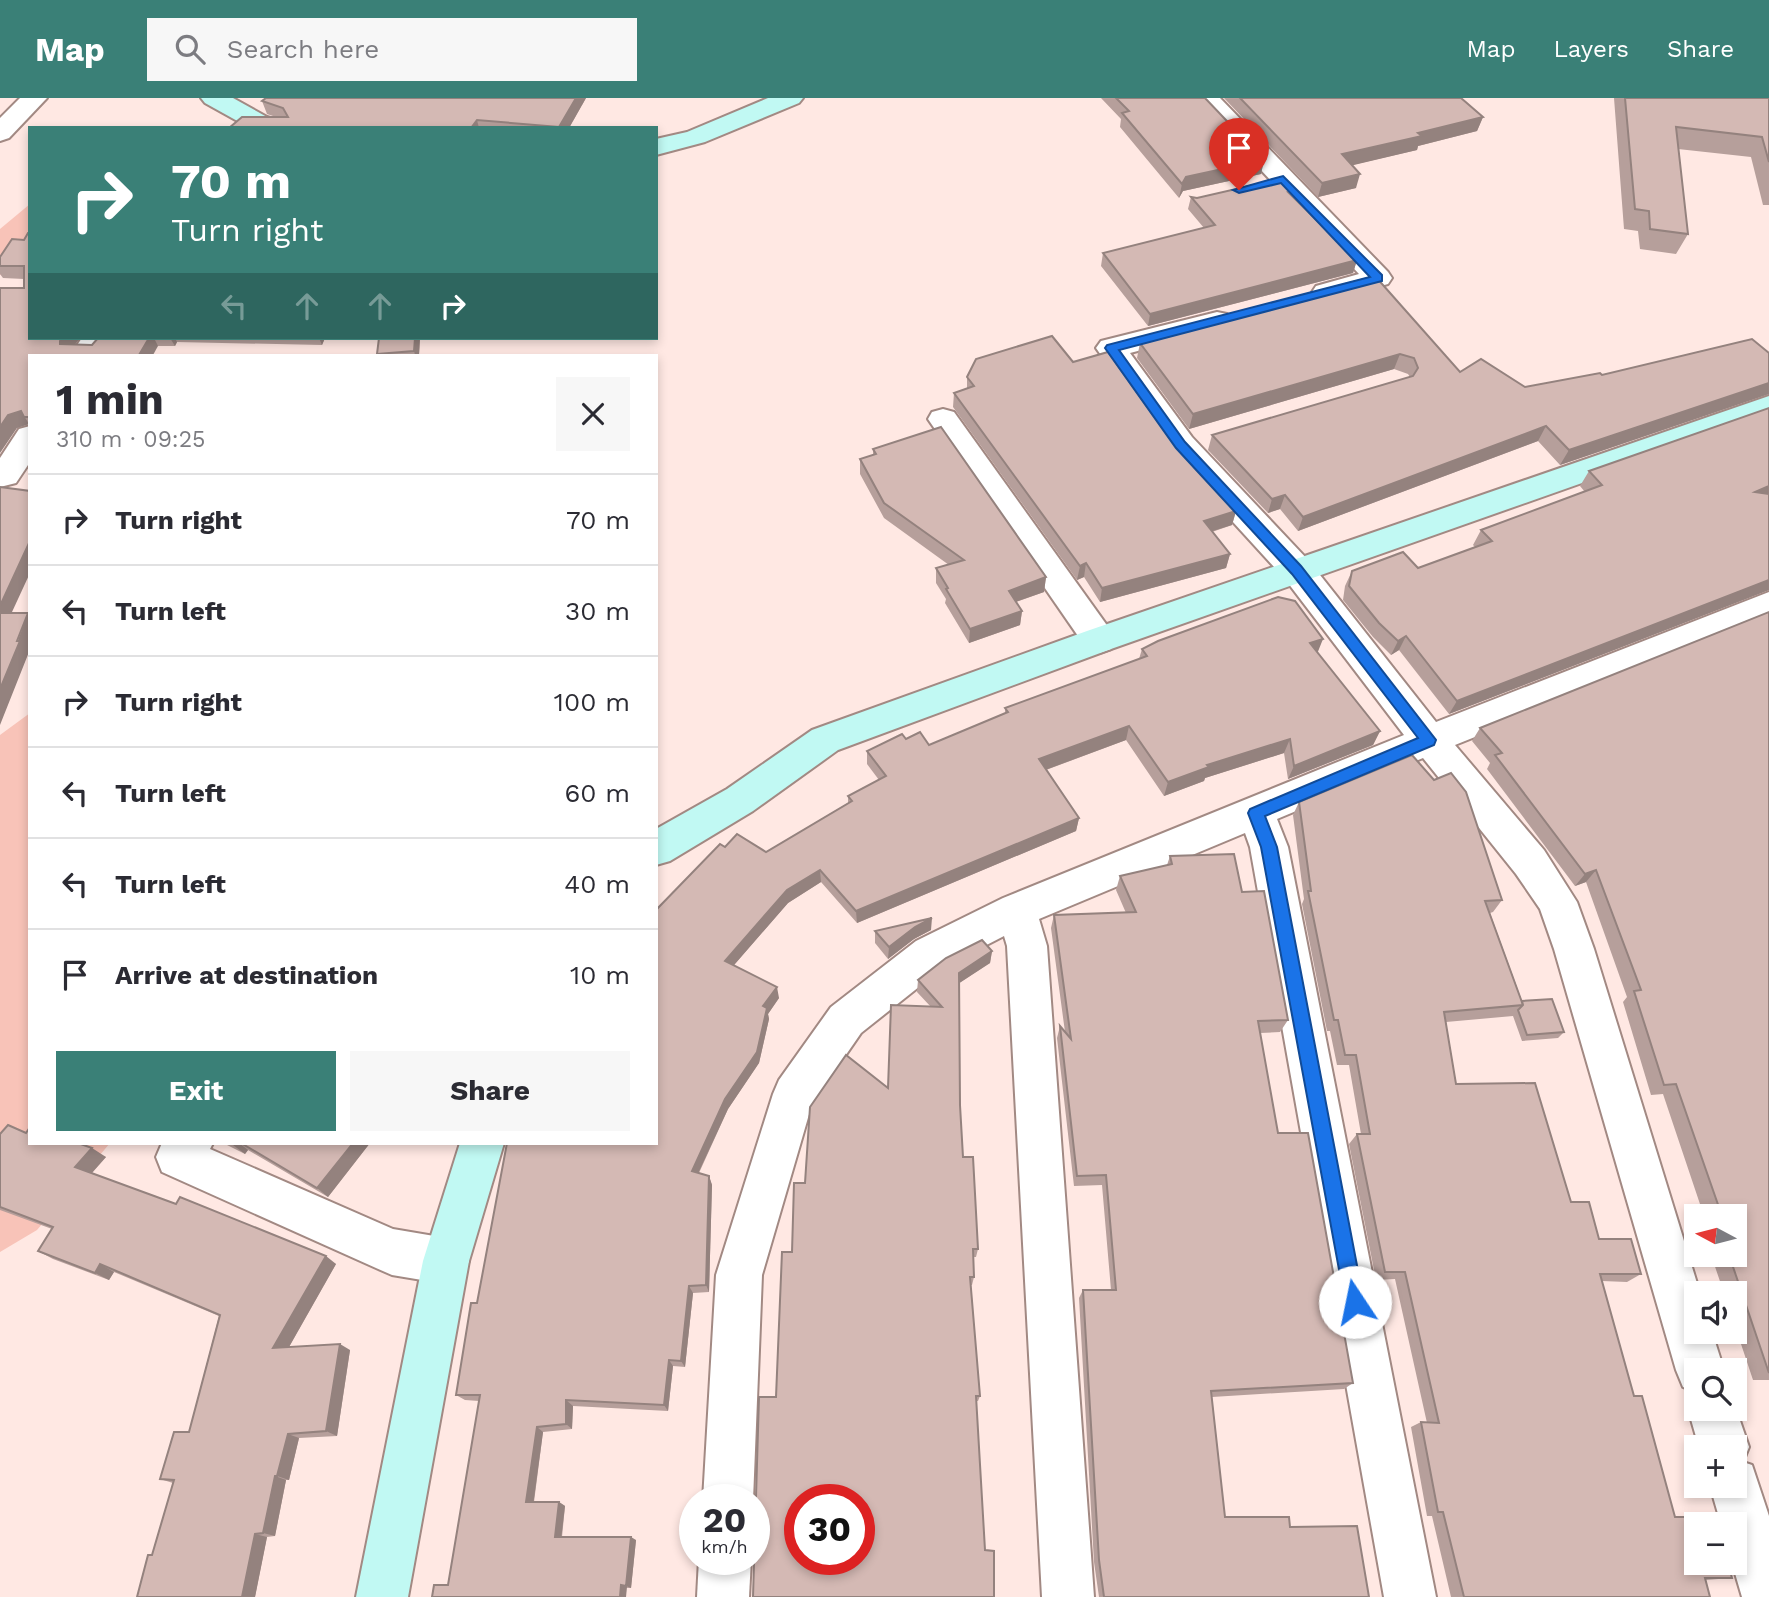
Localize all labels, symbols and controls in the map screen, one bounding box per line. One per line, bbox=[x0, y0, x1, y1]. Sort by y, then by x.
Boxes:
search box bbox=[147, 18, 637, 81]
text: Map bbox=[35, 30, 105, 69]
icon: search bbox=[171, 30, 209, 68]
text: Search here bbox=[227, 34, 379, 64]
text: Map bbox=[1467, 35, 1515, 63]
text: Layers bbox=[1553, 35, 1629, 63]
text: Share bbox=[1667, 35, 1734, 63]
pin bbox=[1209, 118, 1269, 190]
icon: arrive bbox=[1220, 129, 1258, 167]
text: 70 m bbox=[171, 152, 291, 210]
icon: right bbox=[56, 154, 147, 245]
text: Turn right bbox=[171, 211, 323, 249]
icon: left bbox=[215, 287, 253, 325]
icon: ahead bbox=[288, 287, 326, 325]
icon: ahead bbox=[361, 287, 399, 325]
icon: right bbox=[434, 287, 472, 325]
text: 1 min bbox=[56, 375, 164, 424]
button: close bbox=[556, 377, 630, 451]
text: 310 m · 09:25 bbox=[56, 426, 205, 453]
icon: right bbox=[56, 501, 94, 539]
text: Turn right bbox=[115, 505, 242, 535]
text: 70 m bbox=[566, 505, 630, 535]
icon: left bbox=[56, 592, 94, 630]
text: Turn left bbox=[115, 596, 226, 626]
text: 30 m bbox=[565, 596, 630, 626]
icon: right bbox=[56, 683, 94, 721]
text: Turn right bbox=[115, 687, 242, 717]
text: 100 m bbox=[554, 687, 630, 717]
icon: left bbox=[56, 774, 94, 812]
text: Turn left bbox=[115, 778, 226, 808]
text: 60 m bbox=[564, 778, 630, 808]
icon: left bbox=[56, 865, 94, 903]
text: Turn left bbox=[115, 869, 226, 899]
text: 40 m bbox=[564, 869, 630, 899]
icon: arrive bbox=[56, 956, 94, 994]
text: Arrive at destination bbox=[115, 960, 378, 990]
text: 10 m bbox=[570, 960, 630, 990]
button: Exit bbox=[56, 1051, 336, 1131]
button: Share bbox=[350, 1051, 630, 1131]
north arrow bbox=[1684, 1204, 1746, 1267]
map controls bbox=[1684, 1204, 1747, 1575]
position arrow bbox=[1318, 1265, 1392, 1339]
button: sound bbox=[1684, 1281, 1747, 1344]
button: search bbox=[1684, 1358, 1747, 1421]
button: + bbox=[1684, 1435, 1747, 1498]
speed limit sign: 30 bbox=[784, 1484, 875, 1575]
text: 20 bbox=[703, 1499, 746, 1541]
button: − bbox=[1684, 1512, 1747, 1575]
text: km/h bbox=[701, 1536, 748, 1557]

